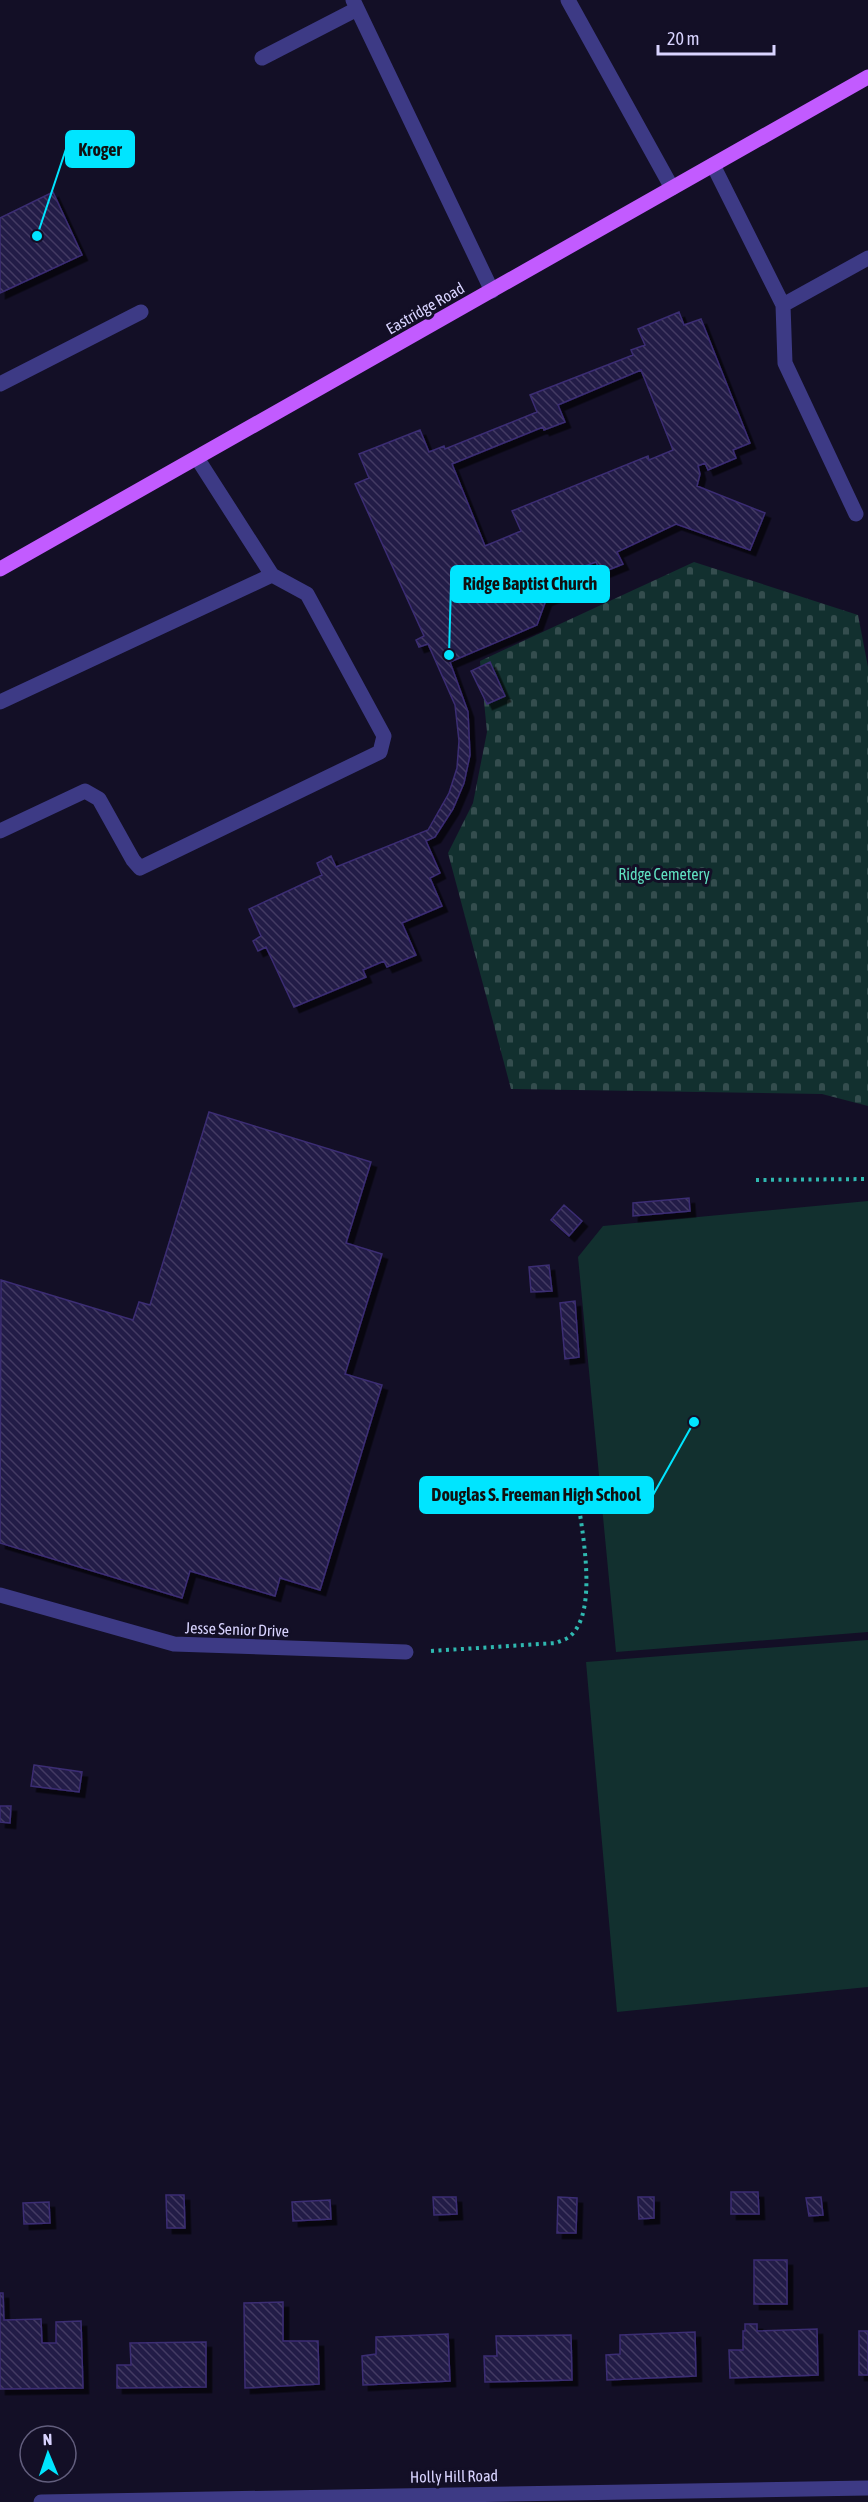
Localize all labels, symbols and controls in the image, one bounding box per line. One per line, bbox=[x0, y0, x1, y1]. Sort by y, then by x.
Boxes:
scale bar bbox=[658, 18, 774, 56]
text: 20 m bbox=[667, 28, 699, 49]
callout: Kroger bbox=[66, 131, 134, 167]
text: Kroger bbox=[78, 139, 122, 160]
street label: Eastridge Road bbox=[383, 278, 468, 338]
callout: Ridge Baptist Church bbox=[451, 566, 609, 602]
text: Ridge Baptist Church bbox=[463, 573, 598, 594]
park label: Ridge Cemetery bbox=[618, 865, 710, 884]
callout: Douglas S. Freeman High School bbox=[420, 1477, 653, 1513]
text: Douglas S. Freeman High School bbox=[431, 1484, 641, 1505]
street label: Jesse Senior Drive bbox=[185, 1618, 289, 1640]
north arrow bbox=[18, 2424, 78, 2484]
text: N bbox=[42, 2430, 53, 2448]
street label: Holly Hill Road bbox=[410, 2466, 498, 2487]

